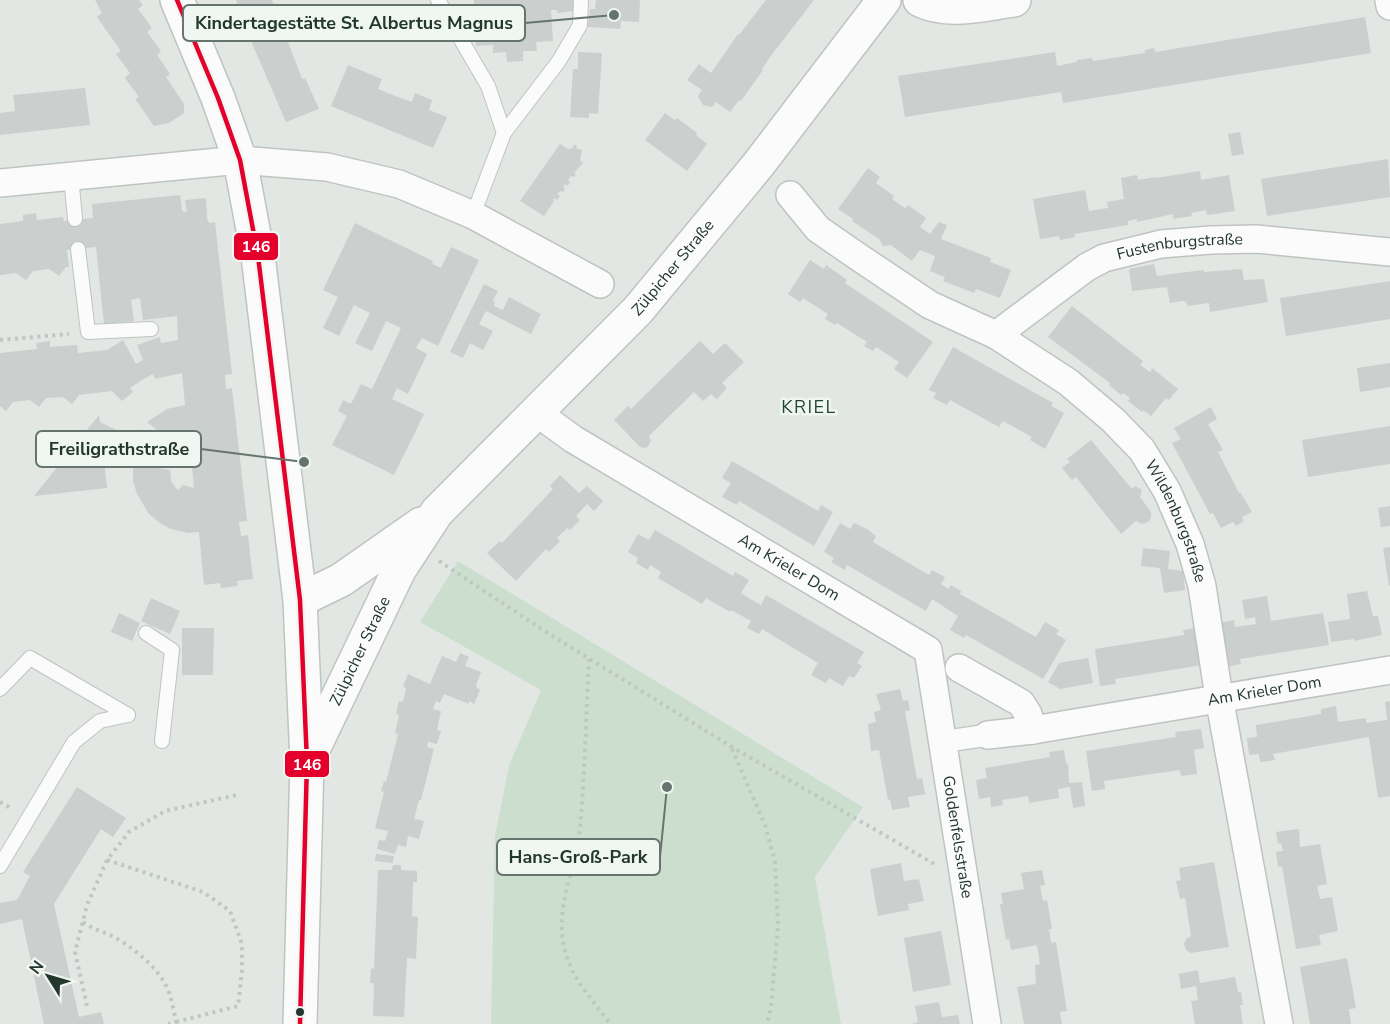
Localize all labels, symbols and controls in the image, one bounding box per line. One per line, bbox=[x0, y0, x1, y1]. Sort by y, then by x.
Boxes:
callout: Kindertagestätte St. Albertus Magnus bbox=[183, 5, 525, 41]
text: Kindertagestätte St. Albertus Magnus bbox=[195, 11, 513, 35]
street label: Zülpicher Straße bbox=[627, 215, 719, 321]
street label: Fustenburgstraße bbox=[1114, 228, 1243, 265]
line badge: 146 bbox=[233, 232, 279, 261]
text: 146 bbox=[242, 236, 270, 258]
district label: KRIEL bbox=[781, 395, 837, 419]
callout: Freiligrathstraße bbox=[36, 431, 201, 467]
text: Freiligrathstraße bbox=[49, 437, 190, 461]
street label: Wildenburgstraße bbox=[1140, 456, 1211, 585]
street label: Am Krieler Dom bbox=[734, 529, 844, 606]
street label: Zülpicher Straße bbox=[325, 593, 396, 709]
street label: Am Krieler Dom bbox=[1206, 671, 1323, 711]
line badge: 146 bbox=[284, 750, 330, 778]
text: 146 bbox=[293, 754, 321, 776]
street label: Goldenfelsstraße bbox=[937, 774, 978, 900]
callout: Hans-Groß-Park bbox=[497, 839, 660, 875]
text: Hans-Groß-Park bbox=[509, 845, 648, 869]
north arrow bbox=[18, 946, 78, 1006]
text: N bbox=[24, 956, 49, 979]
unlabelled marker bbox=[294, 1006, 306, 1018]

